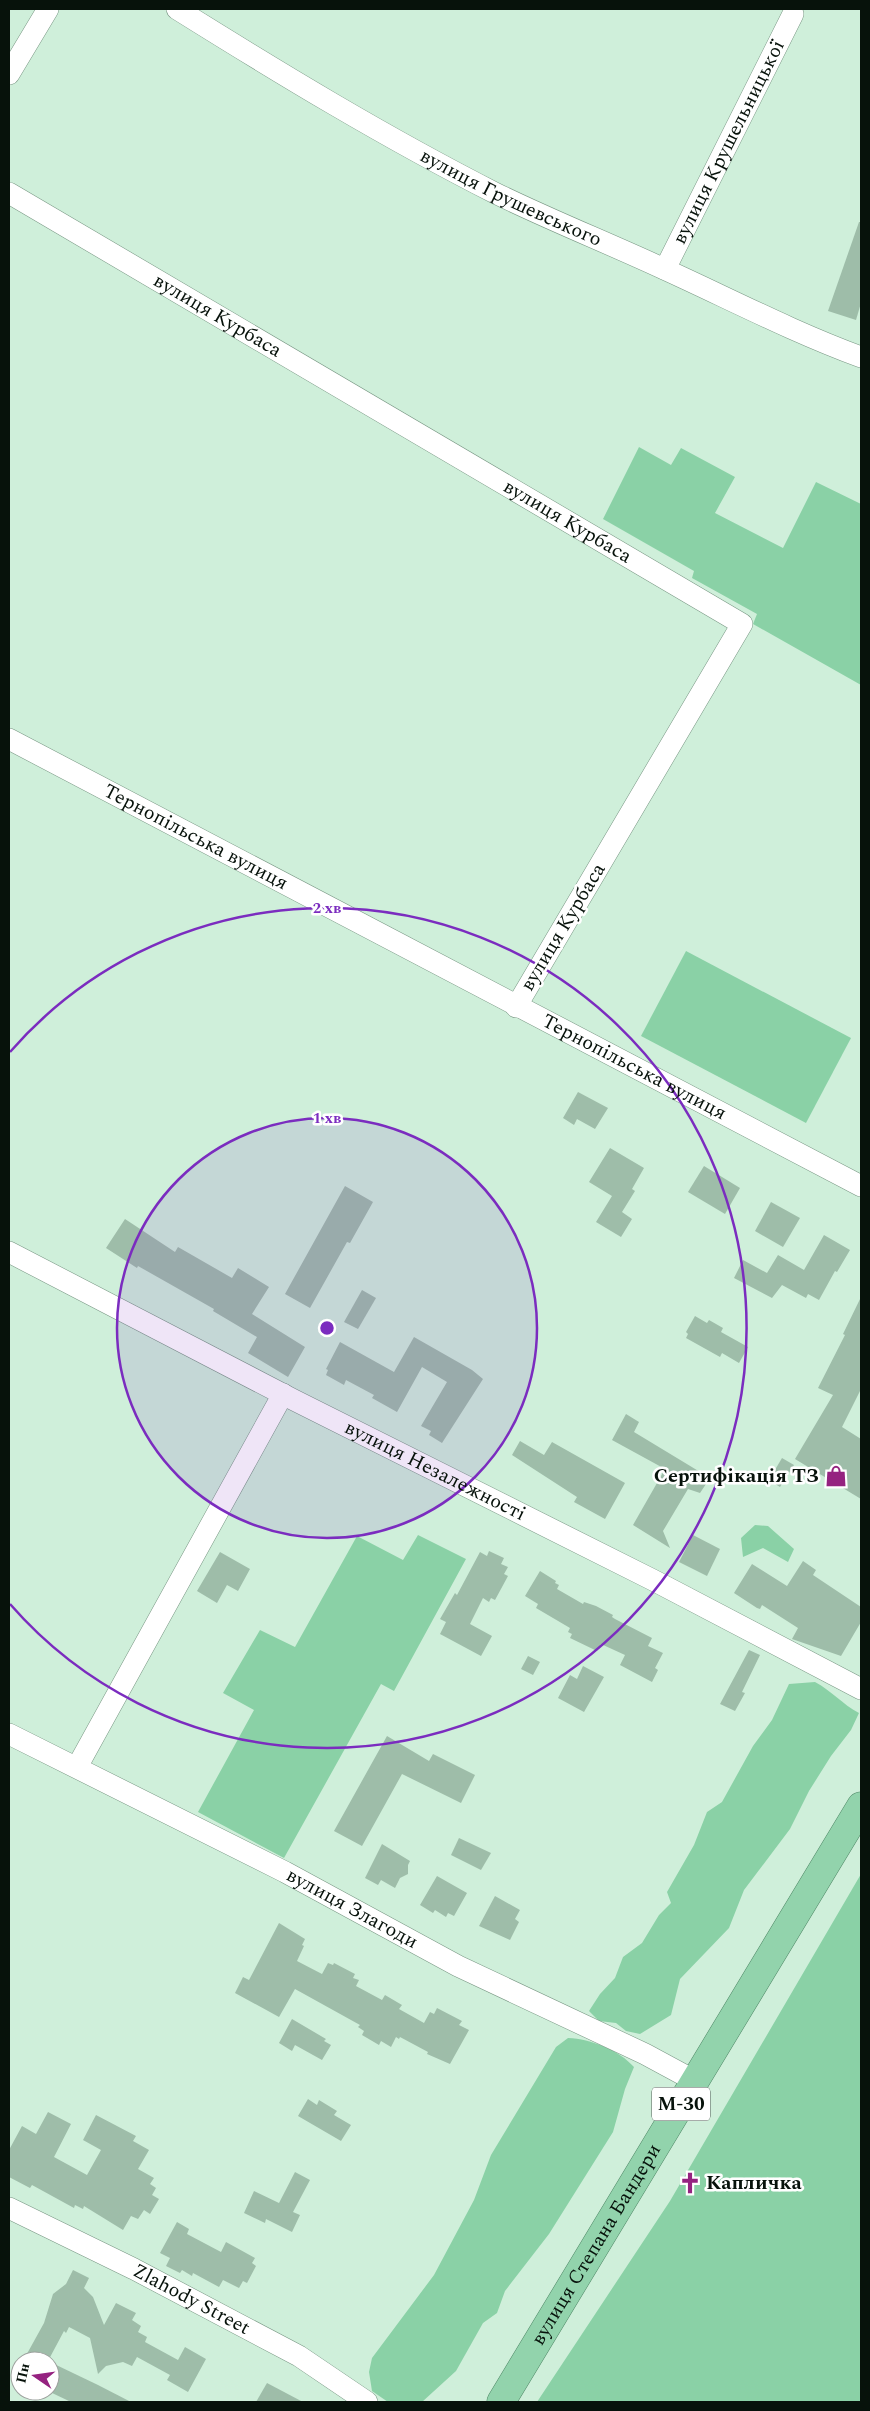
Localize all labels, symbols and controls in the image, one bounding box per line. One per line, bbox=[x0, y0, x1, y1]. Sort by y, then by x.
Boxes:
street label: вулиця Крушельницької bbox=[665, 35, 793, 250]
street label: вулиця Грушевського bbox=[414, 141, 607, 255]
street label: вулиця Курбаса bbox=[148, 266, 288, 365]
street label: вулиця Курбаса bbox=[498, 472, 638, 571]
street label: Тернопільська вулиця bbox=[98, 776, 294, 898]
street label: вулиця Курбаса bbox=[513, 857, 613, 997]
text: 2 хв bbox=[313, 897, 341, 920]
street label: Тернопільська вулиця bbox=[536, 1006, 732, 1128]
text: 1 хв bbox=[313, 1107, 341, 1130]
centre of rings bbox=[318, 1319, 336, 1337]
street label: вулиця Незалежності bbox=[339, 1413, 531, 1529]
place label: Сертифікація ТЗ bbox=[654, 1461, 819, 1491]
shop icon: Сертифікація ТЗ bbox=[823, 1463, 849, 1489]
street label: вулиця Злагоди bbox=[281, 1860, 424, 1957]
road number: М-30 bbox=[652, 2088, 710, 2120]
street label: вулиця Степана Бандери bbox=[524, 2138, 669, 2351]
place label: Капличка bbox=[706, 2168, 802, 2198]
church icon: Капличка bbox=[677, 2170, 703, 2196]
street label: Zlahody Street bbox=[127, 2256, 256, 2343]
north arrow bbox=[10, 2351, 60, 2401]
text: Пн bbox=[10, 2361, 35, 2385]

